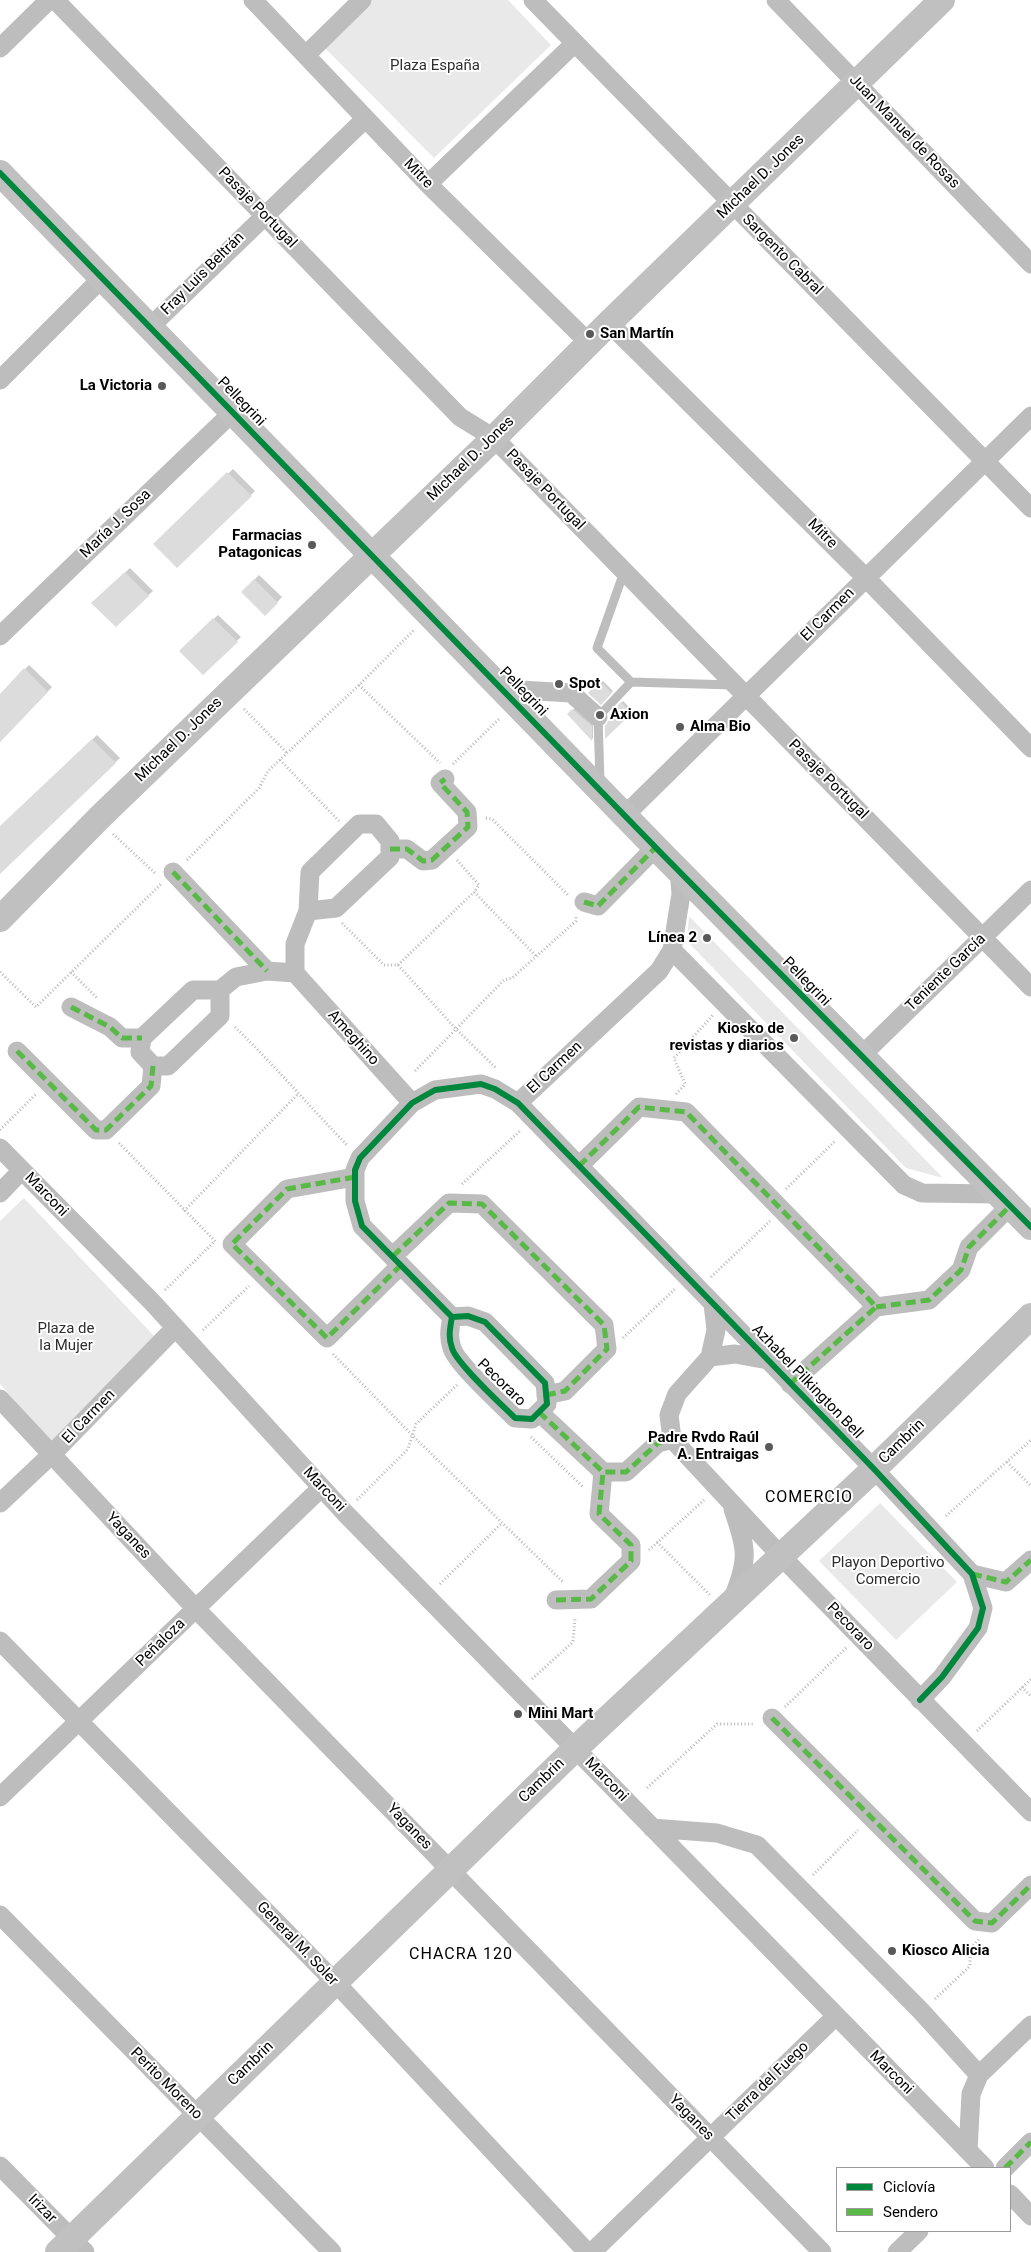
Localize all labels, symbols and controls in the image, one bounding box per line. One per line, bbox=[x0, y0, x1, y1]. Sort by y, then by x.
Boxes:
park label: Plaza España bbox=[390, 57, 480, 75]
street label: Juan Manuel de Rosas bbox=[845, 71, 963, 193]
street label: Michael D. Jones bbox=[714, 131, 808, 223]
street label: Mitre bbox=[400, 155, 436, 193]
street label: Pasaje Portugal bbox=[214, 164, 300, 252]
street label: Sargento Cabral bbox=[738, 211, 826, 299]
street label: Fray Luis Beltrán bbox=[158, 229, 248, 319]
place label: San Martín bbox=[600, 325, 674, 343]
marker: San Martín bbox=[584, 328, 596, 340]
street label: Pellegrini bbox=[213, 374, 269, 430]
place label: La Victoria bbox=[80, 377, 152, 395]
marker: La Victoria bbox=[156, 380, 168, 392]
street label: Michael D. Jones bbox=[424, 413, 518, 505]
street label: Pasaje Portugal bbox=[502, 446, 588, 534]
street label: María J. Sosa bbox=[77, 486, 155, 562]
street label: Mitre bbox=[803, 515, 841, 553]
place label: Farmacias Patagonicas bbox=[218, 527, 302, 562]
marker: Farmacias Patagonicas bbox=[306, 539, 318, 551]
street label: El Carmen bbox=[797, 584, 859, 646]
street label: Pellegrini bbox=[495, 664, 551, 720]
place label: Spot bbox=[569, 675, 600, 693]
marker: Spot bbox=[553, 678, 565, 690]
street label: Michael D. Jones bbox=[132, 694, 226, 786]
place label: Axion bbox=[610, 706, 649, 724]
marker: Axion bbox=[594, 709, 606, 721]
place label: Alma Bio bbox=[690, 718, 751, 736]
marker: Alma Bio bbox=[674, 721, 686, 733]
street label: Pasaje Portugal bbox=[784, 736, 872, 824]
place label: Línea 2 bbox=[648, 929, 697, 947]
street label: Teniente García bbox=[902, 930, 990, 1016]
marker: Línea 2 bbox=[701, 932, 713, 944]
street label: Pellegrini bbox=[778, 954, 834, 1010]
street label: Ameghino bbox=[324, 1007, 382, 1069]
place label: Kiosko de revistas y diarios bbox=[669, 1020, 784, 1055]
marker: Kiosko de revistas y diarios bbox=[788, 1032, 800, 1044]
street label: El Carmen bbox=[524, 1038, 586, 1098]
street label: Marconi bbox=[21, 1169, 71, 1221]
park label: Plaza de la Mujer bbox=[37, 1320, 95, 1355]
street label: Azhabel Pilkington Bell bbox=[748, 1321, 866, 1443]
street label: Pecoraro bbox=[473, 1356, 529, 1410]
street label: El Carmen bbox=[59, 1386, 119, 1448]
street label: Cambrin bbox=[875, 1416, 929, 1468]
place label: Padre Rvdo Raúl A. Entraigas bbox=[648, 1429, 759, 1464]
marker: Padre Rvdo Raúl A. Entraigas bbox=[763, 1441, 775, 1453]
street label: Marconi bbox=[299, 1464, 349, 1516]
district label: COMERCIO bbox=[764, 1488, 854, 1508]
street label: Yaganes bbox=[102, 1509, 154, 1563]
park label: Playon Deportivo Comercio bbox=[831, 1554, 945, 1589]
street label: Pecoraro bbox=[823, 1599, 877, 1655]
street label: Peñaloza bbox=[133, 1615, 189, 1671]
place label: Mini Mart bbox=[528, 1705, 593, 1723]
marker: Mini Mart bbox=[512, 1708, 524, 1720]
street label: Marconi bbox=[581, 1754, 631, 1806]
street label: Cambrin bbox=[515, 1755, 569, 1807]
street label: Yaganes bbox=[383, 1800, 435, 1854]
street label: General M. Soler bbox=[252, 1898, 342, 1990]
place label: Kiosco Alicia bbox=[902, 1942, 990, 1960]
district label: CHACRA 120 bbox=[408, 1945, 514, 1965]
marker: Kiosco Alicia bbox=[886, 1945, 898, 1957]
street label: Cambrin bbox=[224, 2038, 278, 2090]
street label: Tierra del Fuego bbox=[723, 2038, 813, 2126]
street label: Perito Moreno bbox=[126, 2044, 206, 2124]
street label: Marconi bbox=[865, 2047, 917, 2099]
street label: Yaganes bbox=[665, 2091, 717, 2145]
legend bbox=[836, 2167, 1011, 2232]
text: Ciclovía bbox=[883, 2178, 936, 2196]
street label: Irizar bbox=[24, 2191, 60, 2227]
text: Sendero bbox=[883, 2203, 938, 2221]

